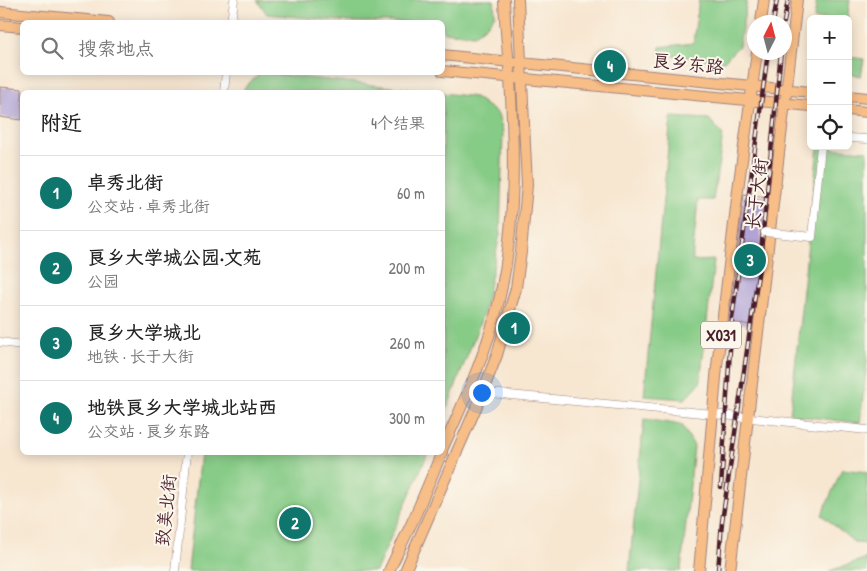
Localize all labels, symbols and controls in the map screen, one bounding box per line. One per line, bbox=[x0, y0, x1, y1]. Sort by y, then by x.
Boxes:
north arrow bbox=[747, 15, 792, 60]
map controls bbox=[807, 15, 852, 150]
button: + bbox=[807, 15, 852, 60]
search box bbox=[20, 20, 445, 75]
icon: search bbox=[38, 34, 66, 62]
text: 搜索地点 bbox=[78, 35, 154, 61]
pin: 4 bbox=[594, 47, 626, 85]
street label: 良乡东路 bbox=[651, 47, 725, 80]
button: − bbox=[807, 60, 852, 105]
button: locate bbox=[807, 105, 852, 150]
text: 附近 bbox=[40, 108, 82, 137]
text: 4个结果 bbox=[371, 112, 425, 134]
street label: 长于大街 bbox=[740, 157, 773, 231]
text: 卓秀北街 bbox=[87, 169, 163, 195]
text: 1 bbox=[53, 182, 59, 204]
text: 60 m bbox=[397, 182, 425, 204]
text: 公交站 · 卓秀北街 bbox=[87, 195, 210, 217]
pin: 3 bbox=[734, 241, 766, 279]
text: 良乡大学城公园·文苑 bbox=[87, 244, 262, 270]
text: 2 bbox=[52, 257, 60, 279]
text: 200 m bbox=[389, 257, 425, 279]
text: 公园 bbox=[87, 270, 119, 292]
pin: 1 bbox=[498, 309, 530, 347]
text: 良乡大学城北 bbox=[87, 319, 201, 345]
road number: X031 bbox=[701, 322, 741, 348]
text: 3 bbox=[52, 332, 60, 354]
text: 260 m bbox=[389, 332, 425, 354]
text: 地铁 · 长于大街 bbox=[87, 345, 194, 367]
your location bbox=[469, 380, 495, 406]
text: 地铁良乡大学城北站西 bbox=[87, 394, 277, 420]
text: 4 bbox=[53, 407, 59, 429]
text: 300 m bbox=[389, 407, 425, 429]
text: 公交站 · 良乡东路 bbox=[87, 420, 210, 442]
street label: 致美北街 bbox=[149, 473, 182, 547]
pin: 2 bbox=[279, 504, 311, 542]

